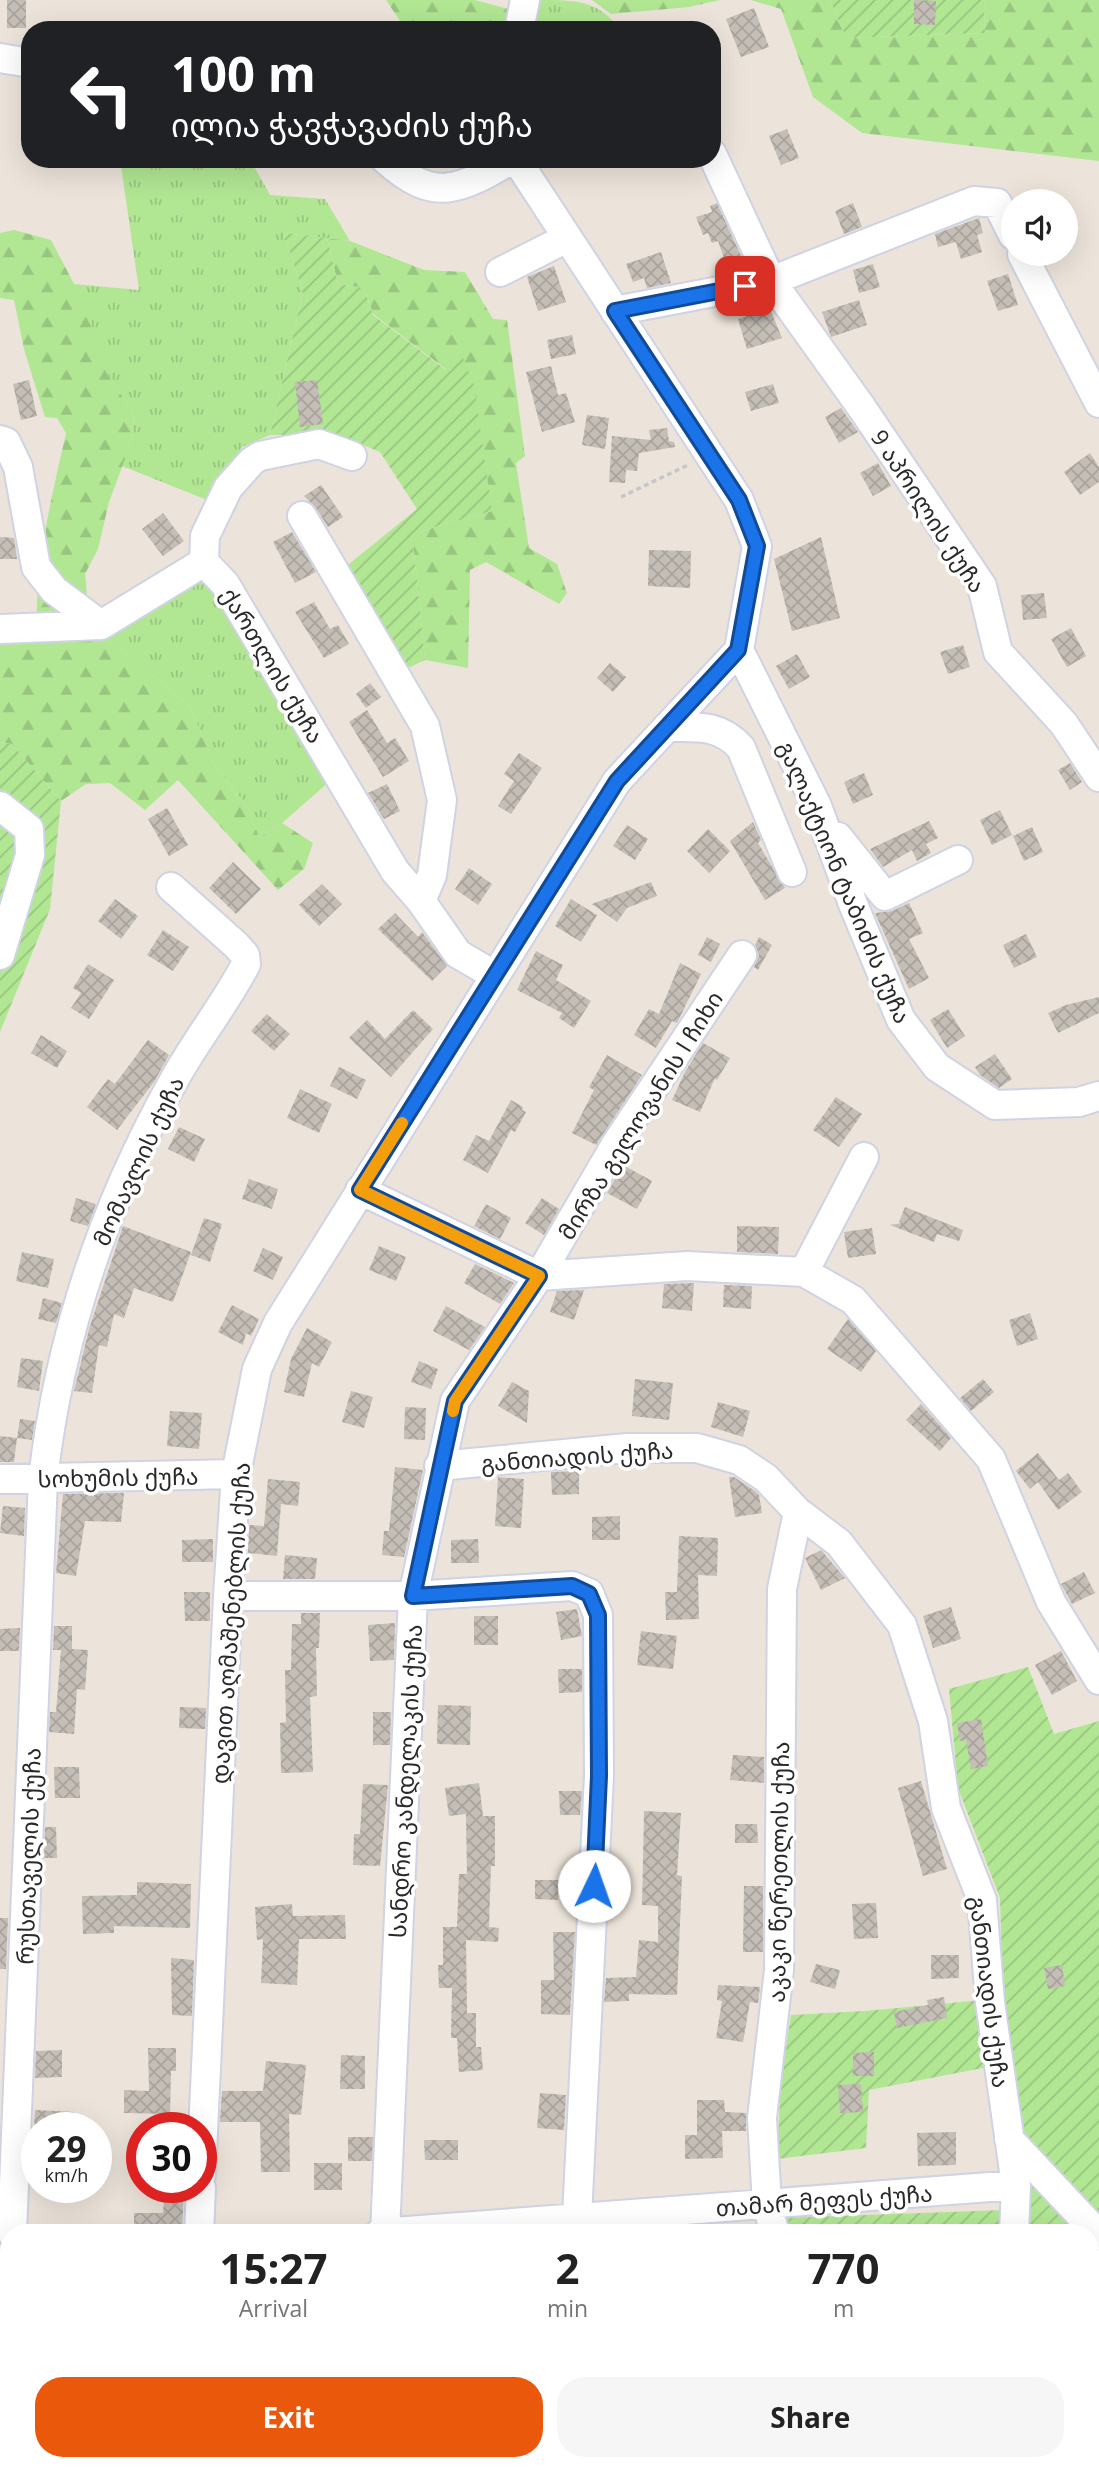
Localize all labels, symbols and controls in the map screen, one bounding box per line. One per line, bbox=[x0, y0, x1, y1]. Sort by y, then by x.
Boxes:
text: 100 m bbox=[171, 40, 316, 106]
icon: left bbox=[56, 49, 147, 140]
text: ილია ჭავჭავაძის ქუჩა bbox=[171, 103, 533, 146]
map controls bbox=[1001, 189, 1078, 266]
button: sound bbox=[1001, 189, 1078, 266]
pin bbox=[715, 256, 775, 316]
icon: arrive bbox=[726, 267, 764, 305]
street label: 9 აპრილის ქუჩა bbox=[864, 423, 994, 599]
street label: ქართლის ქუჩა bbox=[214, 581, 332, 749]
street label: გალაქტიონ ტაბიძის ქუჩა bbox=[771, 736, 919, 1028]
street label: მირზა გელოვანის I ჩიხი bbox=[550, 984, 730, 1246]
street label: მომავლის ქუჩა bbox=[85, 1071, 191, 1251]
street label: განთიადის ქუჩა bbox=[480, 1433, 674, 1479]
street label: სოხუმის ქუჩა bbox=[37, 1460, 199, 1494]
street label: დავით აღმაშენებლის ქუჩა bbox=[203, 1461, 257, 1785]
street label: სანდრო კანდელაკის ქუჩა bbox=[381, 1623, 429, 1939]
street label: აკაკი წერეთლის ქუჩა bbox=[760, 1741, 796, 2003]
street label: რუსთაველის ქუჩა bbox=[8, 1747, 48, 1965]
position arrow bbox=[557, 1849, 631, 1923]
street label: განთიადის ქუჩა bbox=[962, 1894, 1018, 2090]
speed limit sign: 30 bbox=[126, 2112, 217, 2203]
text: 29 bbox=[46, 2125, 87, 2172]
text: km/h bbox=[45, 2163, 88, 2187]
street label: თამარ მეფეს ქუჩა bbox=[714, 2176, 934, 2224]
text: 15:27 bbox=[219, 2239, 327, 2296]
text: 2 bbox=[555, 2239, 580, 2296]
text: 770 bbox=[808, 2239, 880, 2296]
text: Arrival bbox=[239, 2292, 308, 2324]
text: min bbox=[547, 2292, 588, 2324]
text: m bbox=[833, 2292, 854, 2324]
button: Exit bbox=[35, 2377, 543, 2457]
button: Share bbox=[557, 2377, 1064, 2457]

